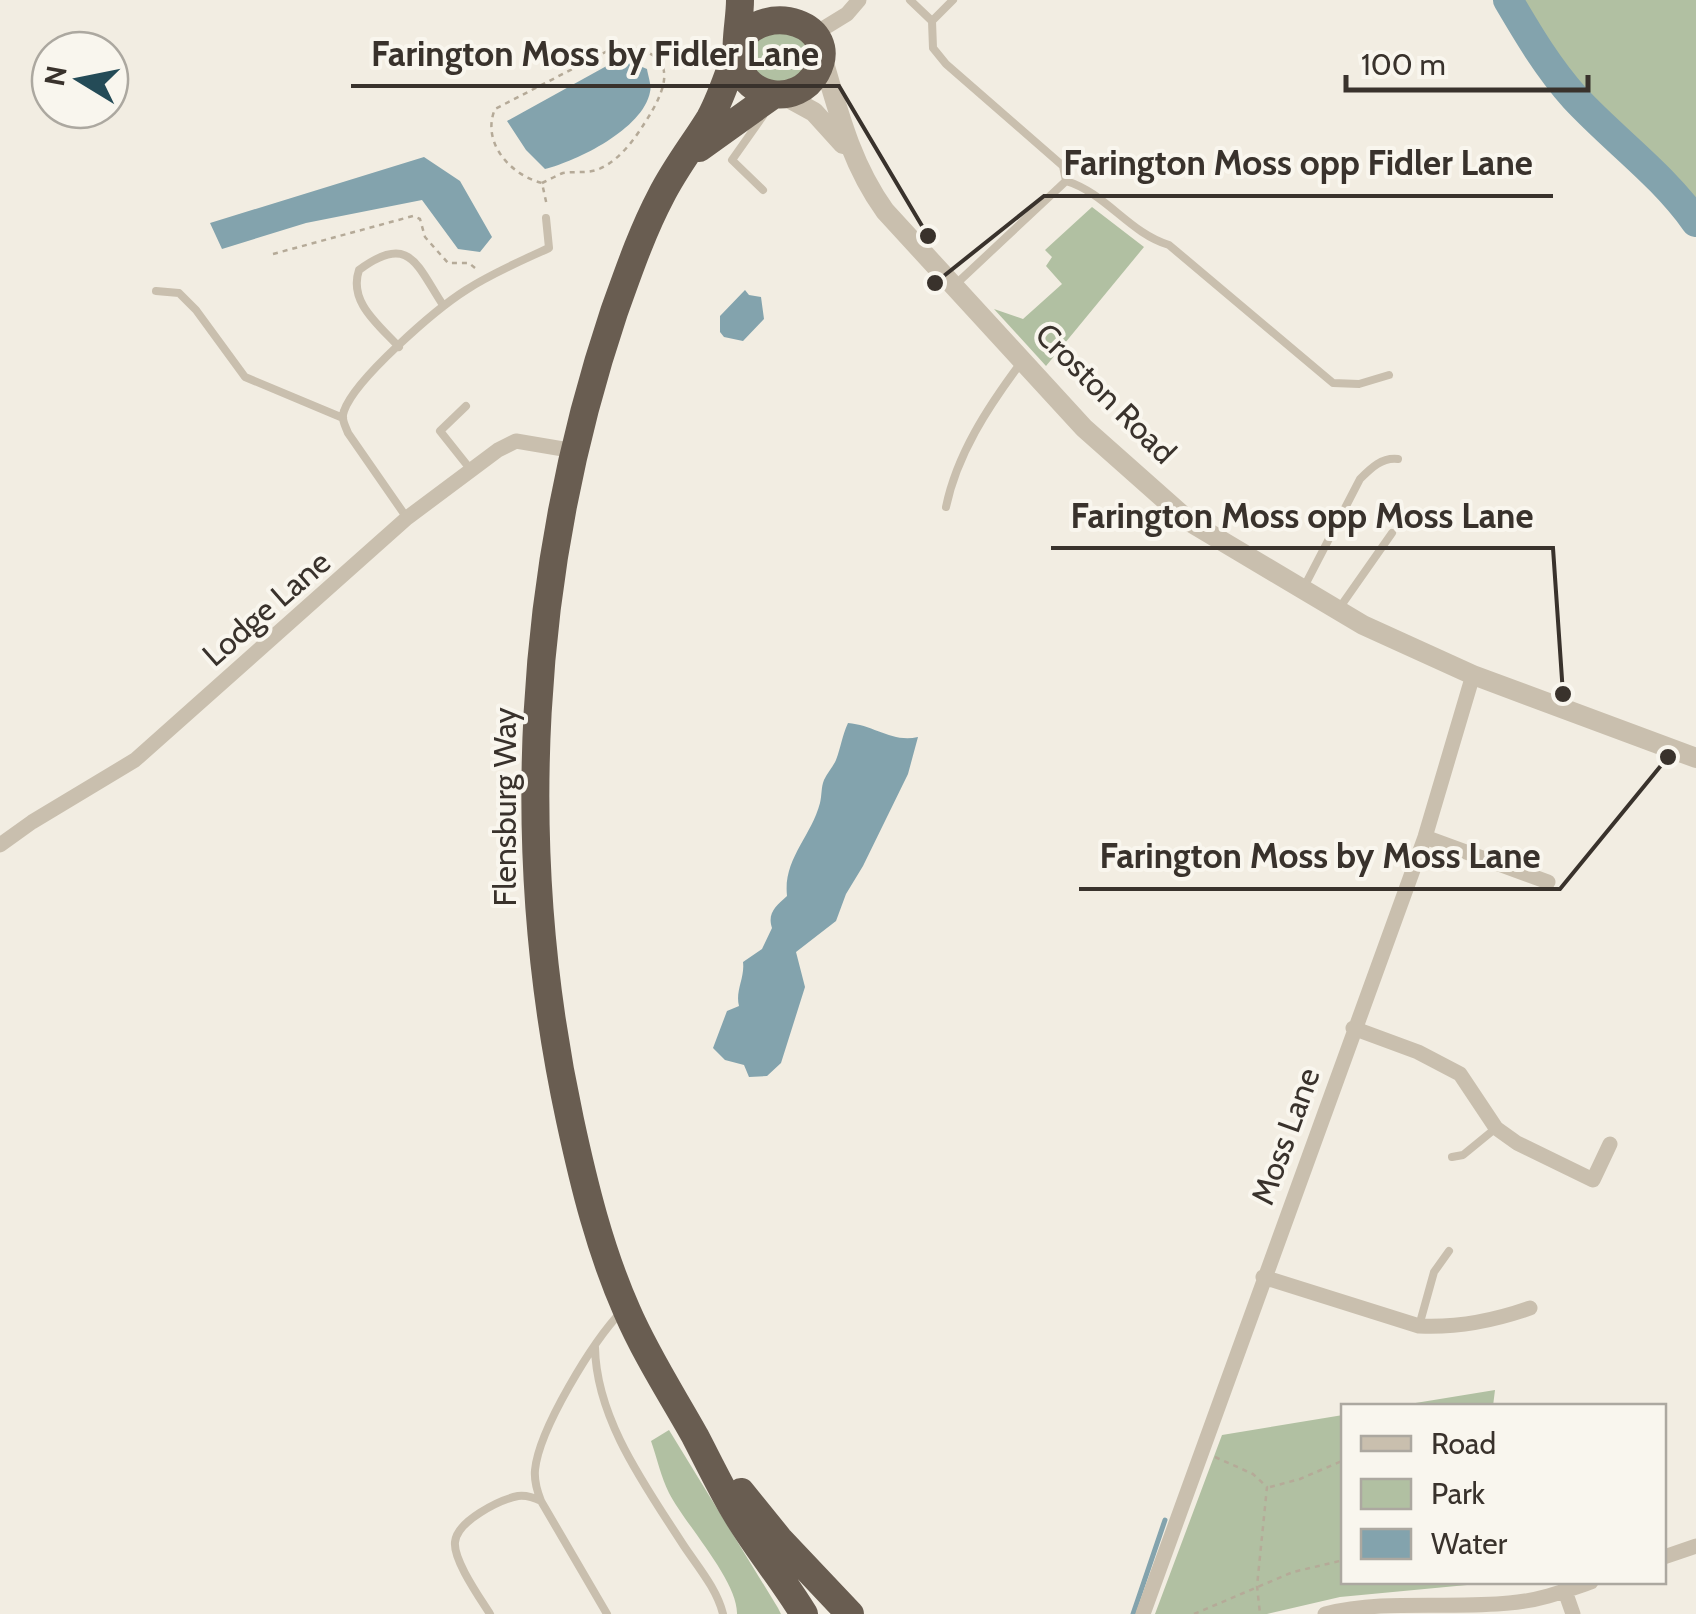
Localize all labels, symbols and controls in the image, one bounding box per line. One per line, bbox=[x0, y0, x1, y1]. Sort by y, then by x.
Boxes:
callout: Farington Moss by Fidler Lane bbox=[351, 21, 839, 86]
north arrow bbox=[30, 30, 130, 130]
scale bar bbox=[1346, 30, 1588, 92]
text: Farington Moss by Fidler Lane bbox=[371, 32, 819, 75]
text: 100 m bbox=[1361, 46, 1446, 83]
text: N bbox=[37, 63, 74, 88]
callout: Farington Moss opp Fidler Lane bbox=[1044, 131, 1553, 196]
text: Farington Moss opp Fidler Lane bbox=[1063, 141, 1533, 184]
street label: Croston Road bbox=[1028, 315, 1184, 471]
callout: Farington Moss opp Moss Lane bbox=[1051, 483, 1553, 548]
text: Farington Moss opp Moss Lane bbox=[1071, 494, 1533, 537]
street label: Lodge Lane bbox=[194, 542, 338, 674]
street label: Flensburg Way bbox=[485, 707, 524, 907]
callout: Farington Moss by Moss Lane bbox=[1079, 824, 1560, 889]
text: Farington Moss by Moss Lane bbox=[1099, 834, 1541, 877]
street label: Moss Lane bbox=[1242, 1062, 1328, 1210]
legend bbox=[1341, 1404, 1666, 1584]
text: Road bbox=[1431, 1425, 1496, 1462]
text: Park bbox=[1431, 1475, 1486, 1512]
text: Water bbox=[1431, 1525, 1508, 1562]

